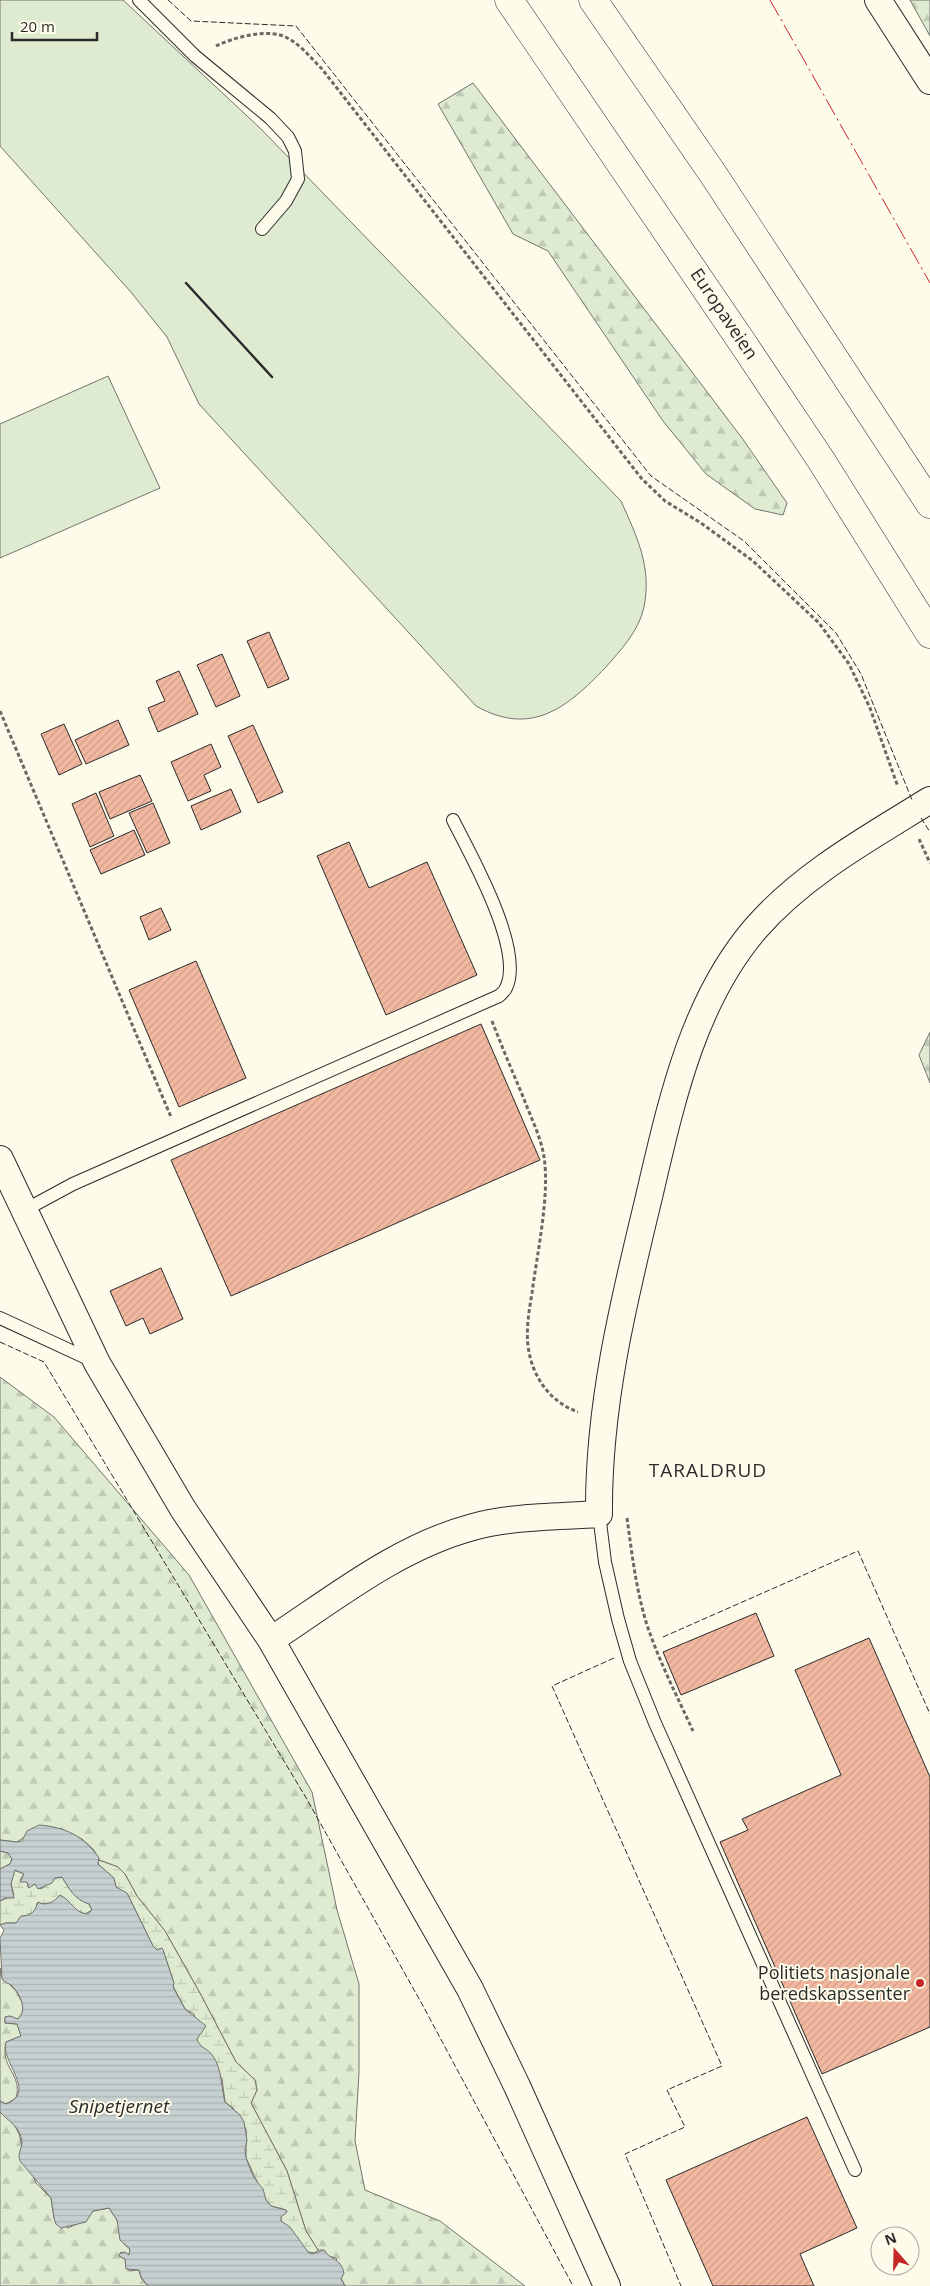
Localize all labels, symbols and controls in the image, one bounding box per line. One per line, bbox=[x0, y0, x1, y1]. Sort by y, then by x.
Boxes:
scale bar bbox=[12, 10, 98, 42]
text: 20 m bbox=[20, 16, 55, 36]
street label: Europaveien bbox=[686, 263, 764, 364]
district label: TARALDRUD bbox=[649, 1457, 767, 1483]
place label: Politiets nasjonale beredskapssenter bbox=[758, 1960, 911, 2005]
marker: Politiets nasjonale beredskapssenter bbox=[914, 1977, 926, 1989]
water label: Snipetjernet bbox=[69, 2093, 170, 2119]
north arrow bbox=[870, 2226, 920, 2276]
text: N bbox=[882, 2227, 899, 2249]

